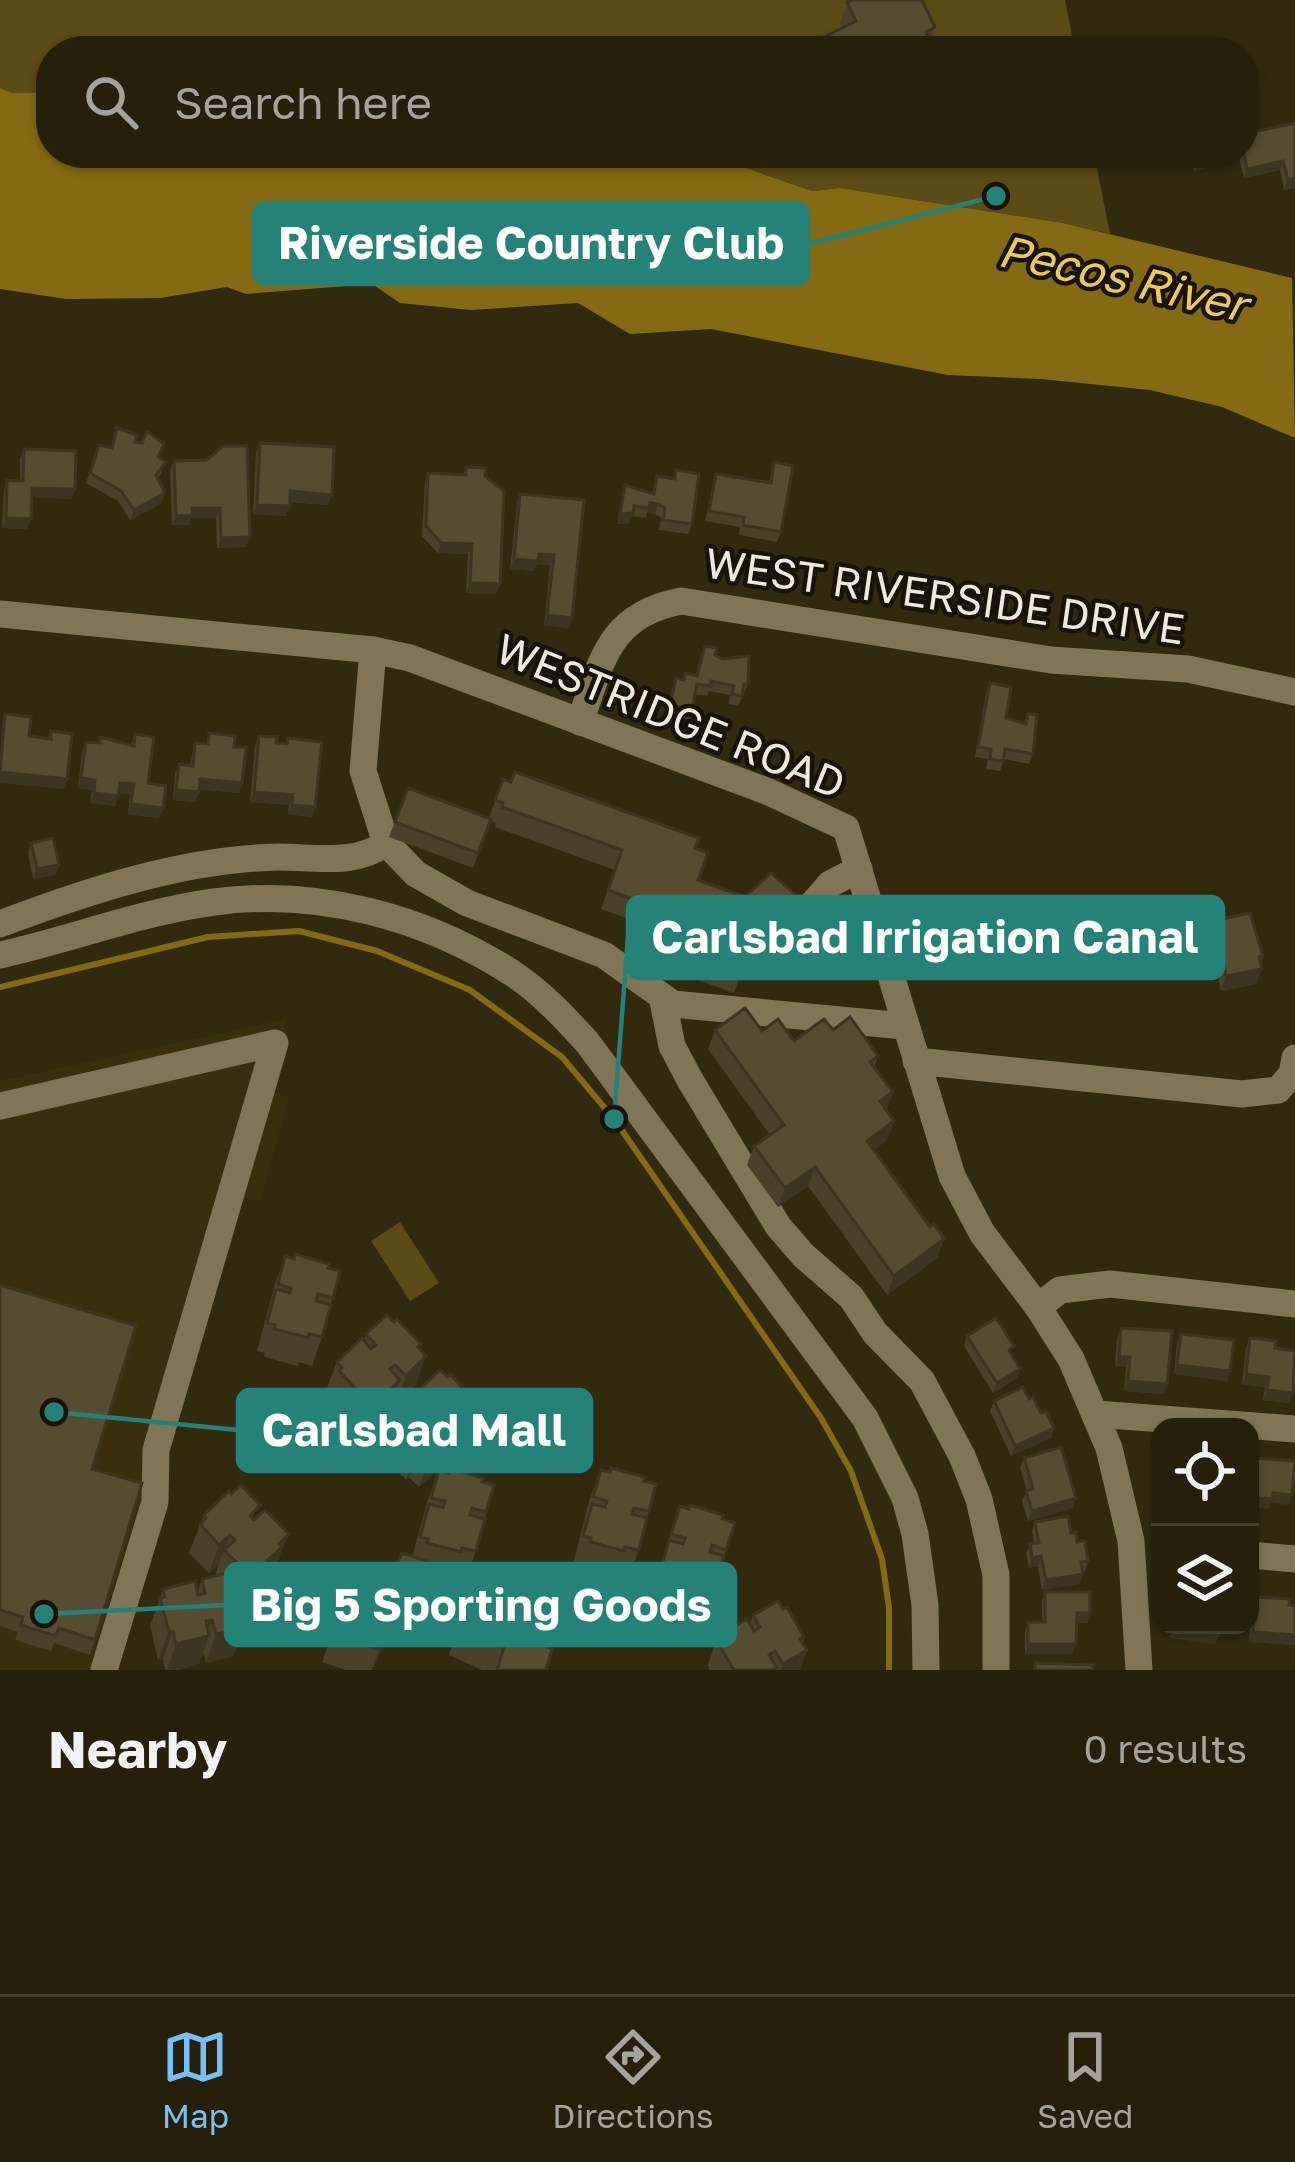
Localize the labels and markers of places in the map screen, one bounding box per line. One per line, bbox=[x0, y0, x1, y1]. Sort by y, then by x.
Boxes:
callout: Riverside Country Club bbox=[254, 203, 808, 284]
callout: Carlsbad Irrigation Canal bbox=[628, 897, 1223, 978]
callout: Carlsbad Mall bbox=[238, 1390, 591, 1471]
callout: Big 5 Sporting Goods bbox=[226, 1564, 735, 1645]

